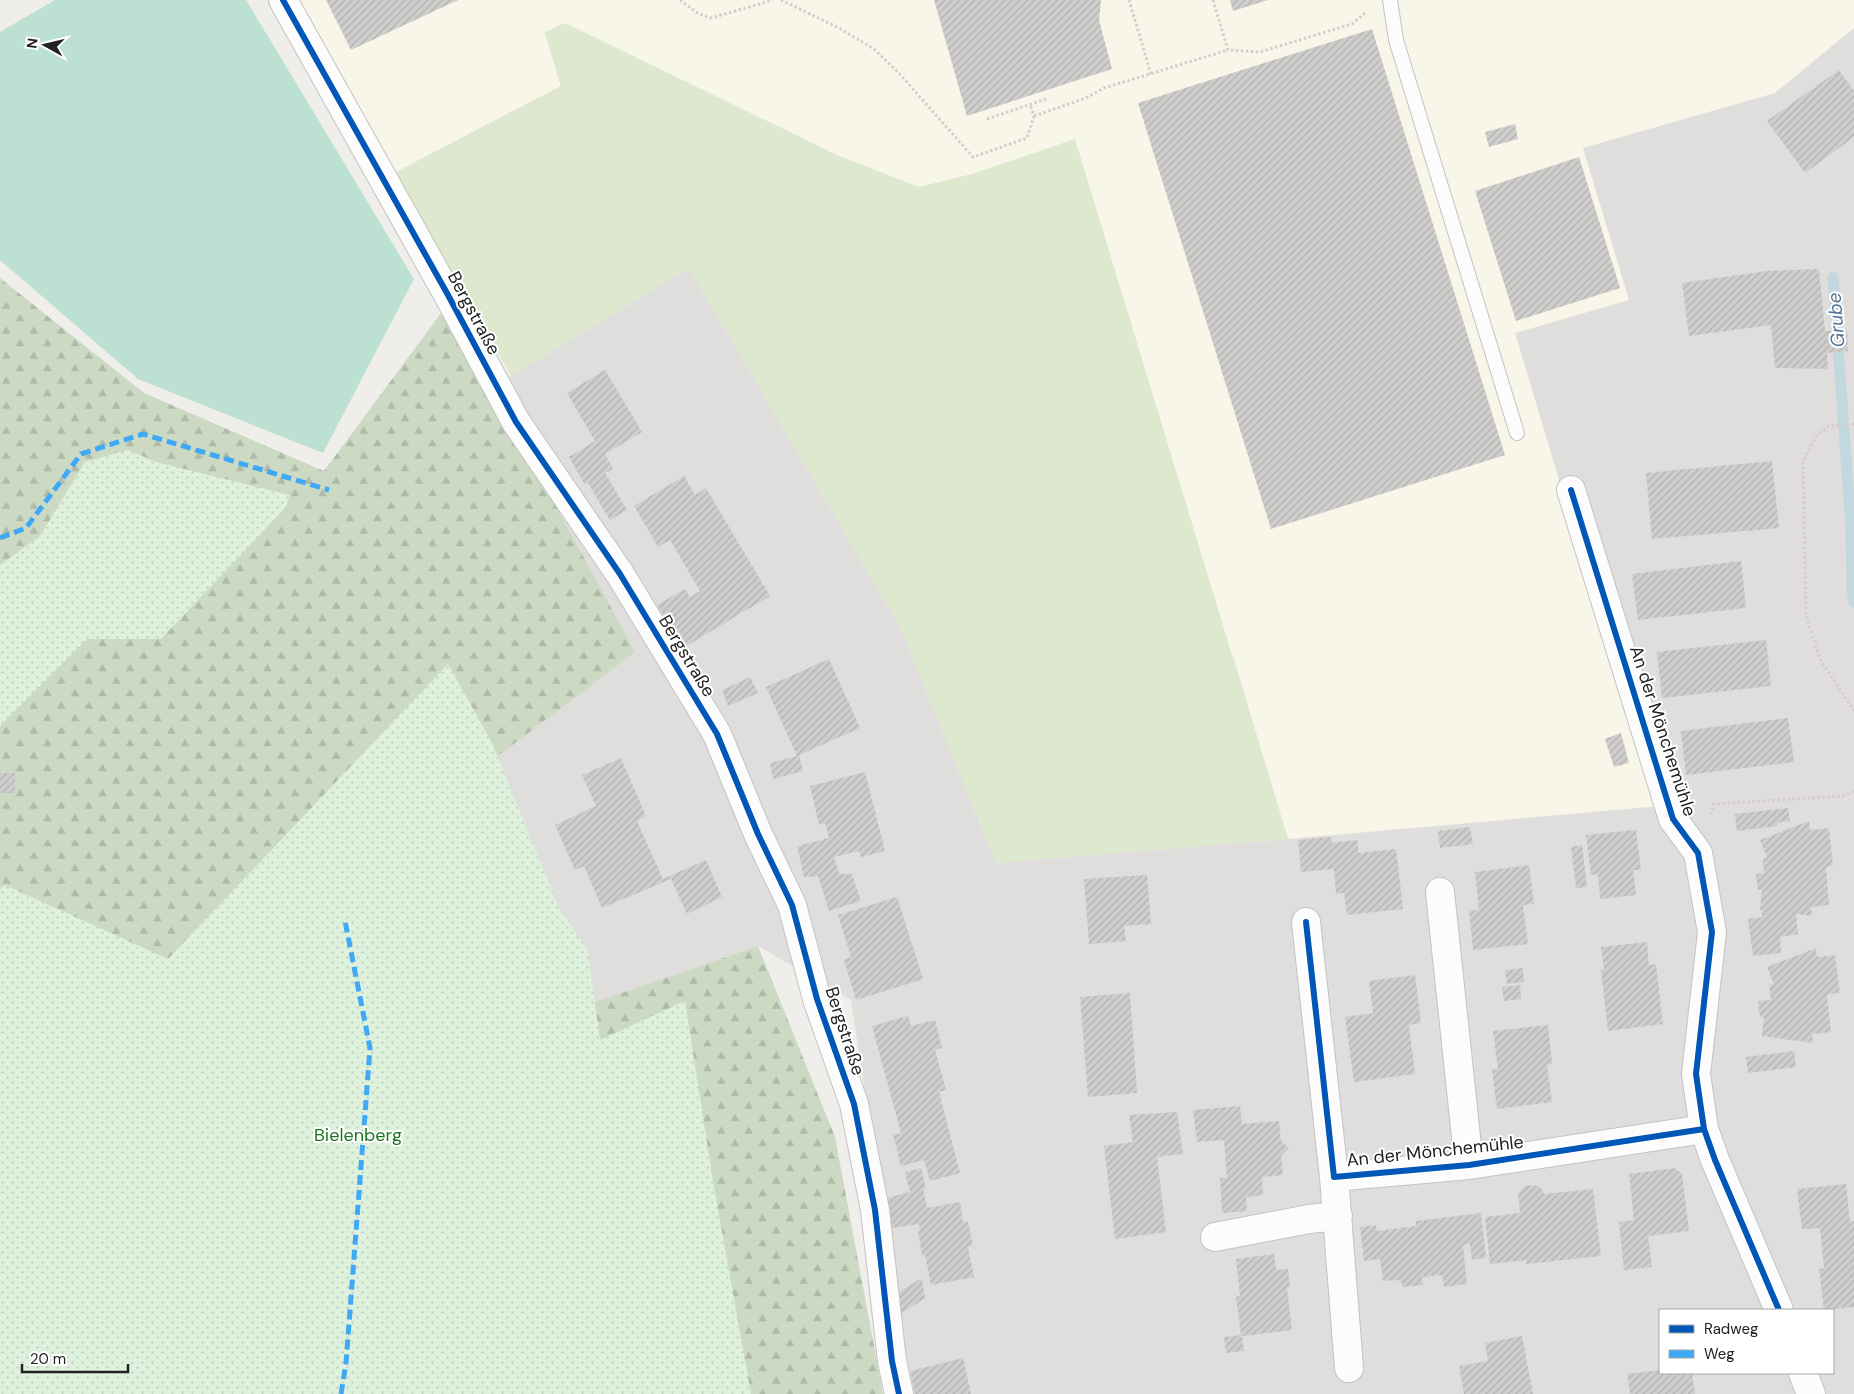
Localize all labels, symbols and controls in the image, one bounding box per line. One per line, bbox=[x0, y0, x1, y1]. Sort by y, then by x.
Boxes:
north arrow bbox=[20, 20, 70, 70]
text: N bbox=[23, 37, 42, 50]
street label: Bergstraße bbox=[442, 267, 506, 359]
water label: Grube bbox=[1822, 291, 1850, 348]
street label: Bergstraße bbox=[653, 611, 721, 701]
street label: An der Mönchemühle bbox=[1624, 643, 1702, 819]
street label: Bergstraße bbox=[819, 984, 871, 1078]
park label: Bielenberg bbox=[314, 1123, 402, 1147]
street label: An der Mönchemühle bbox=[1345, 1130, 1525, 1172]
legend bbox=[1659, 1309, 1834, 1374]
text: Radweg bbox=[1704, 1319, 1758, 1339]
scale bar bbox=[22, 1342, 129, 1374]
text: Weg bbox=[1704, 1344, 1735, 1364]
text: 20 m bbox=[30, 1349, 66, 1369]

